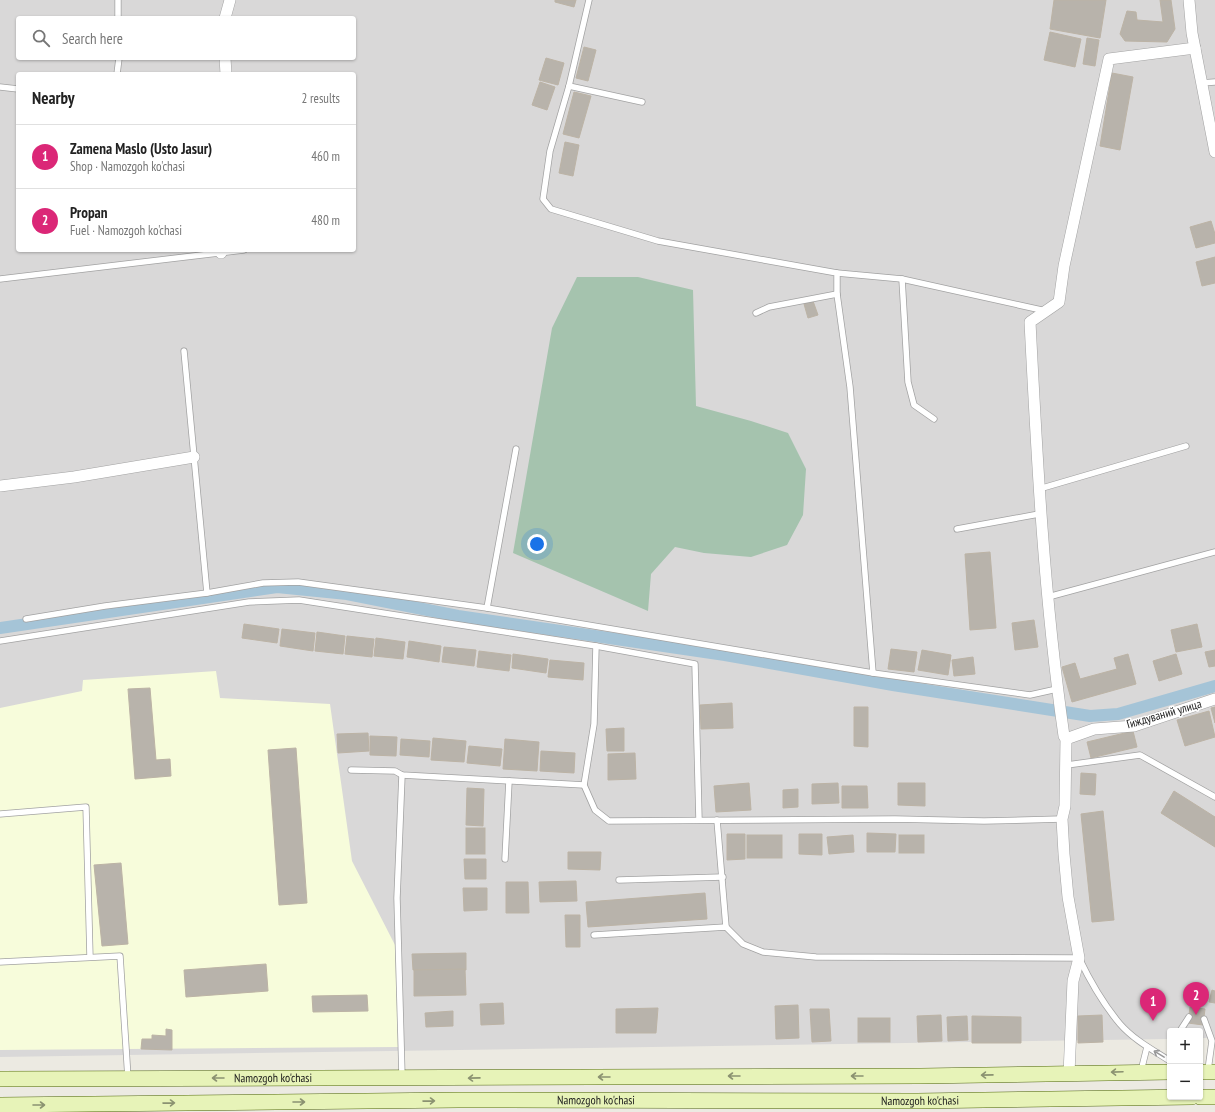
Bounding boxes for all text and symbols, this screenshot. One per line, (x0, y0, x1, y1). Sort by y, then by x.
search box (16, 16, 356, 60)
icon: search (30, 27, 52, 49)
text: Search here (62, 29, 123, 48)
text: Nearby (32, 87, 75, 109)
text: 2 results (301, 90, 340, 107)
text: Zamena Maslo (Usto Jasur) (70, 139, 212, 158)
text: 1 (42, 148, 48, 165)
text: 460 m (311, 148, 340, 165)
text: Shop · Namozgoh ko'chasi (70, 158, 185, 175)
text: Propan (70, 203, 108, 222)
text: 2 (42, 212, 48, 229)
text: 480 m (311, 212, 340, 229)
text: Fuel · Namozgoh ko'chasi (70, 222, 182, 239)
your location (527, 534, 547, 554)
street label: Гиждуваний улица (1125, 696, 1203, 731)
pin: 2 (1183, 982, 1209, 1015)
pin: 1 (1140, 988, 1166, 1021)
map controls (1167, 1028, 1203, 1100)
button: + (1167, 1028, 1203, 1064)
one-way arrow (1153, 1049, 1165, 1057)
button: − (1167, 1064, 1203, 1100)
one-way arrow (1111, 1068, 1124, 1076)
street label: Namozgoh ko'chasi (234, 1070, 312, 1085)
one-way arrow (981, 1071, 994, 1079)
one-way arrow (728, 1072, 741, 1080)
one-way arrow (851, 1072, 864, 1080)
one-way arrow (598, 1073, 611, 1081)
one-way arrow (212, 1074, 225, 1082)
one-way arrow (468, 1074, 481, 1082)
street label: Namozgoh ko'chasi (557, 1092, 635, 1107)
street label: Namozgoh ko'chasi (881, 1092, 959, 1108)
one-way arrow (422, 1097, 435, 1104)
one-way arrow (292, 1098, 305, 1106)
one-way arrow (162, 1100, 175, 1107)
one-way arrow (32, 1101, 45, 1109)

